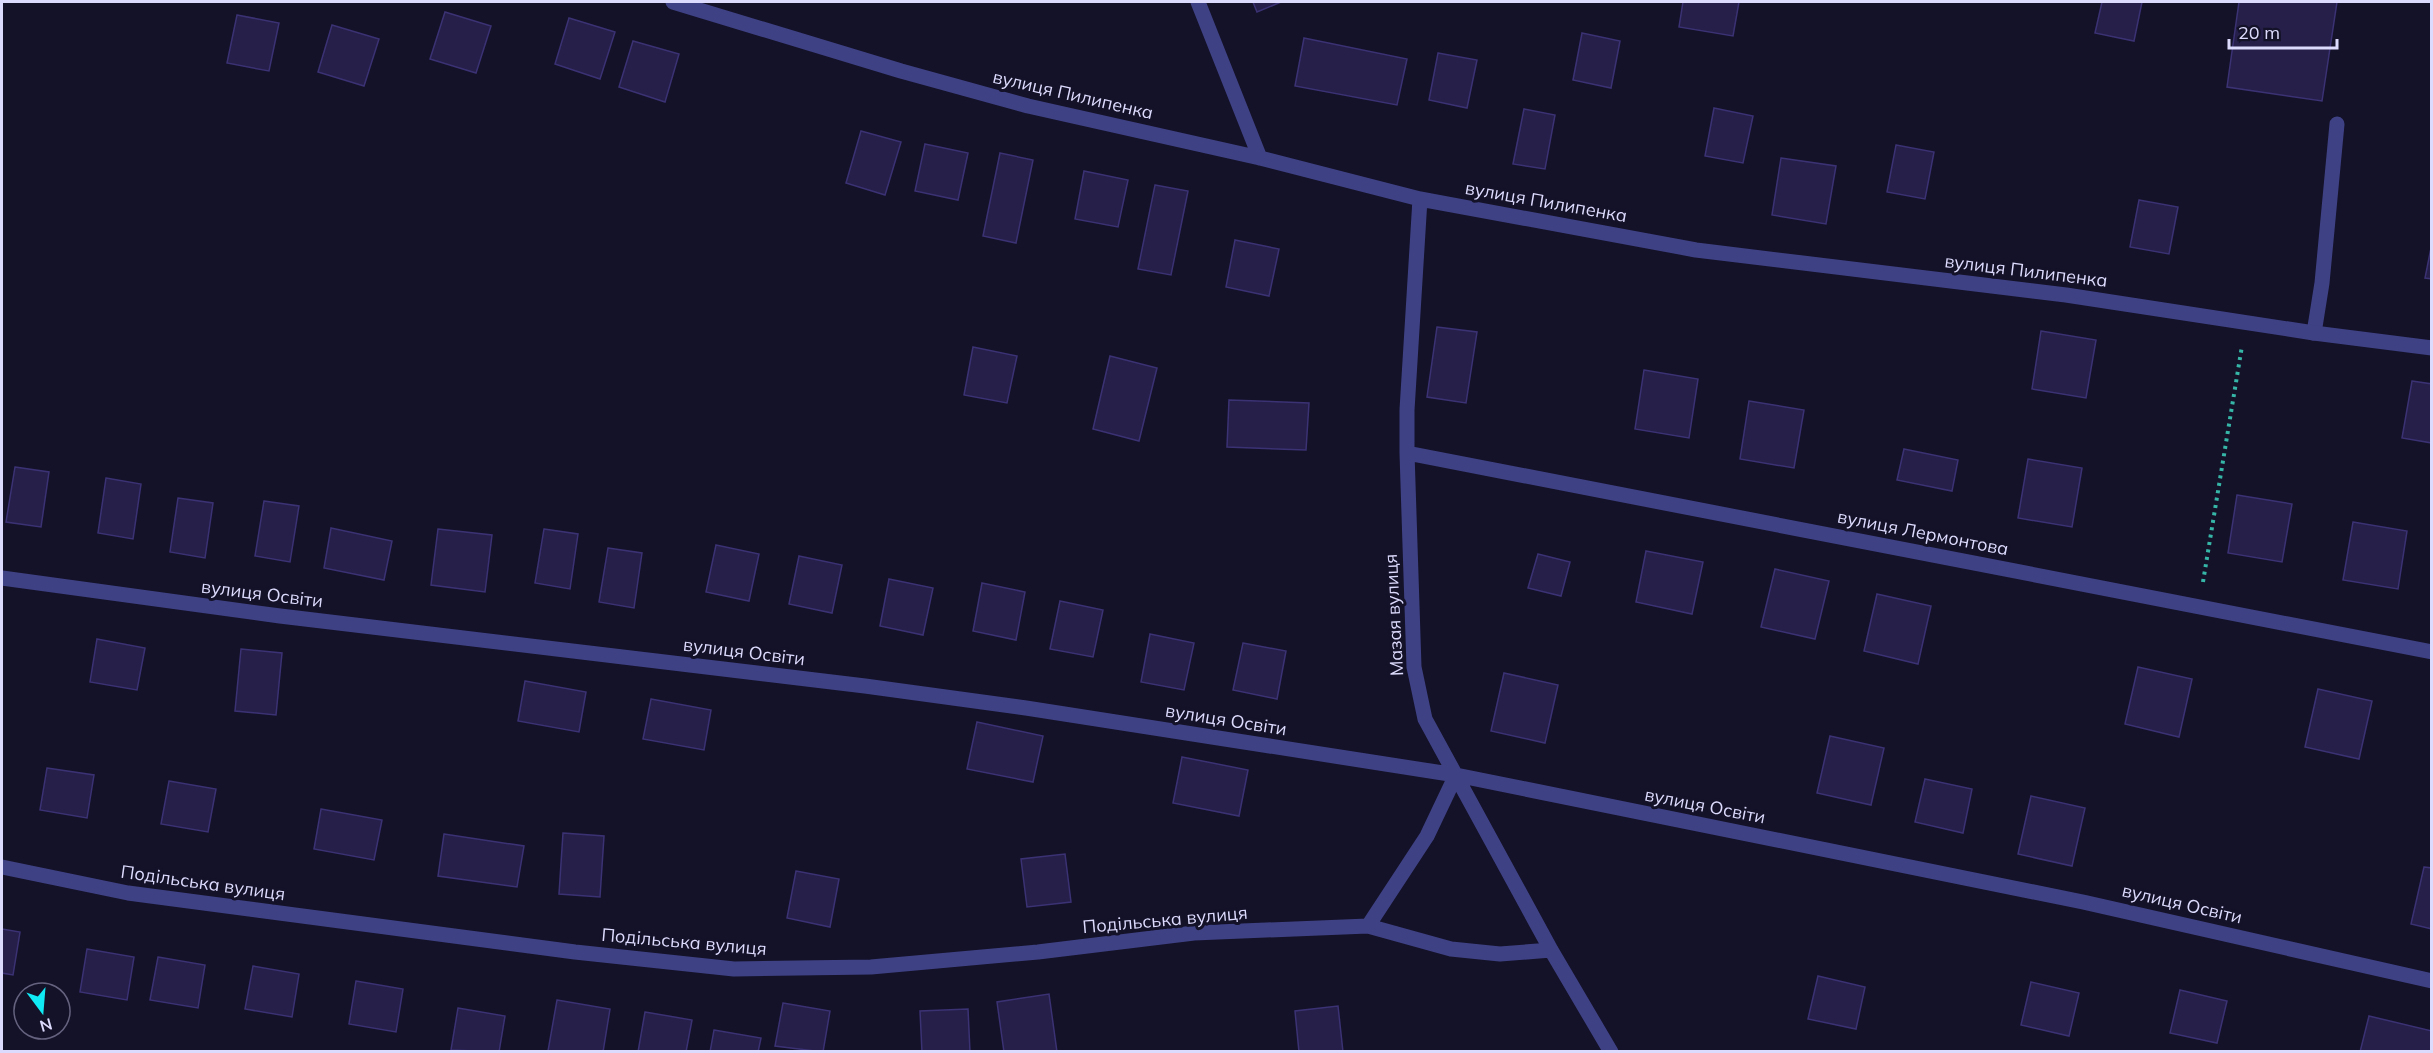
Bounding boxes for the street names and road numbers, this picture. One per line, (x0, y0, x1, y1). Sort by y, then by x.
street label: вулиця Пилипенка (991, 65, 1156, 124)
street label: вулиця Пилипенка (1463, 176, 1629, 227)
street label: вулиця Пилипенка (1943, 249, 2109, 292)
street label: вулиця Лермонтова (1836, 505, 2011, 560)
street label: Мазая вулиця (1379, 553, 1408, 677)
street label: вулиця Освіти (200, 575, 324, 612)
street label: вулиця Освіти (682, 633, 806, 670)
street label: вулиця Освіти (1164, 699, 1288, 740)
street label: вулиця Освіти (1643, 783, 1767, 828)
street label: Подільська вулиця (119, 860, 287, 905)
street label: вулиця Освіти (2120, 879, 2244, 928)
street label: Подільська вулиця (1081, 901, 1249, 938)
street label: Подільська вулиця (600, 923, 768, 960)

